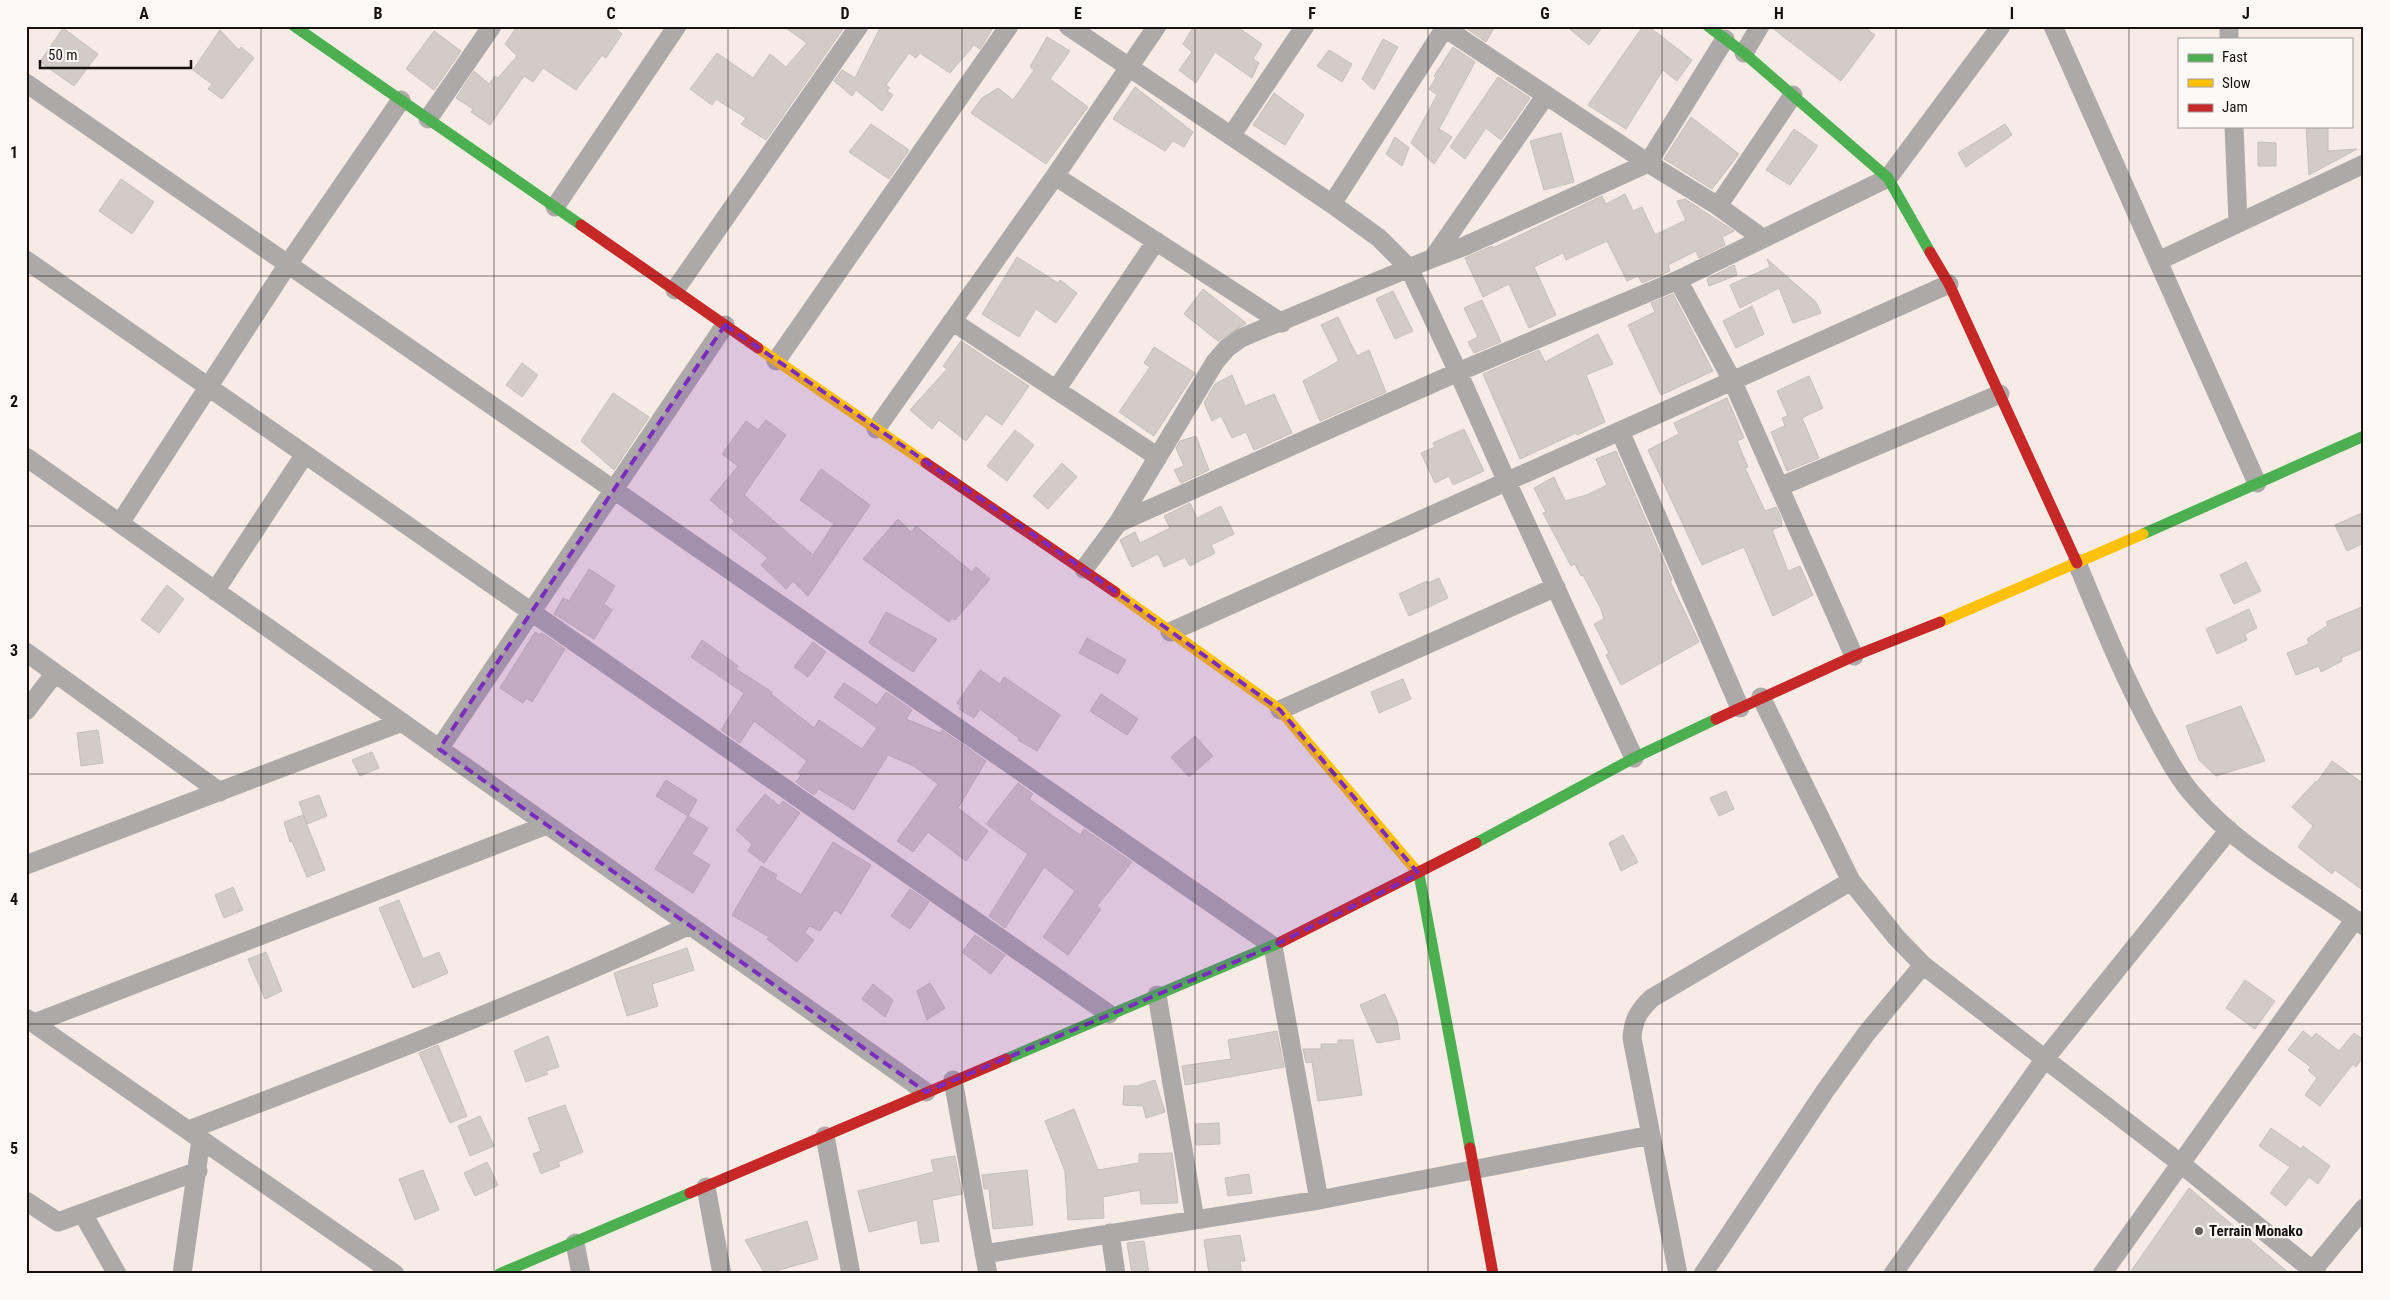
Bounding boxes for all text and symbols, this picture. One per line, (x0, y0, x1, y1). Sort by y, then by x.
text: A (139, 4, 149, 23)
text: B (374, 4, 383, 23)
text: C (606, 4, 616, 23)
text: D (840, 4, 850, 23)
text: E (1074, 4, 1082, 23)
text: F (1308, 4, 1316, 23)
text: G (1540, 4, 1550, 23)
text: H (1774, 4, 1784, 23)
text: I (2010, 4, 2014, 23)
text: J (2242, 4, 2250, 23)
scale bar (40, 38, 191, 70)
legend (2178, 38, 2352, 128)
text: 50 m (48, 46, 78, 64)
text: Fast (2222, 48, 2247, 66)
text: Slow (2222, 74, 2251, 92)
text: Jam (2222, 98, 2248, 116)
text: 1 (10, 143, 18, 162)
text: 2 (10, 392, 18, 411)
text: 3 (10, 641, 18, 660)
text: 4 (10, 890, 18, 909)
text: 5 (10, 1139, 18, 1158)
place label: Terrain Monako (2209, 1222, 2303, 1240)
marker: Terrain Monako (2193, 1225, 2205, 1237)

